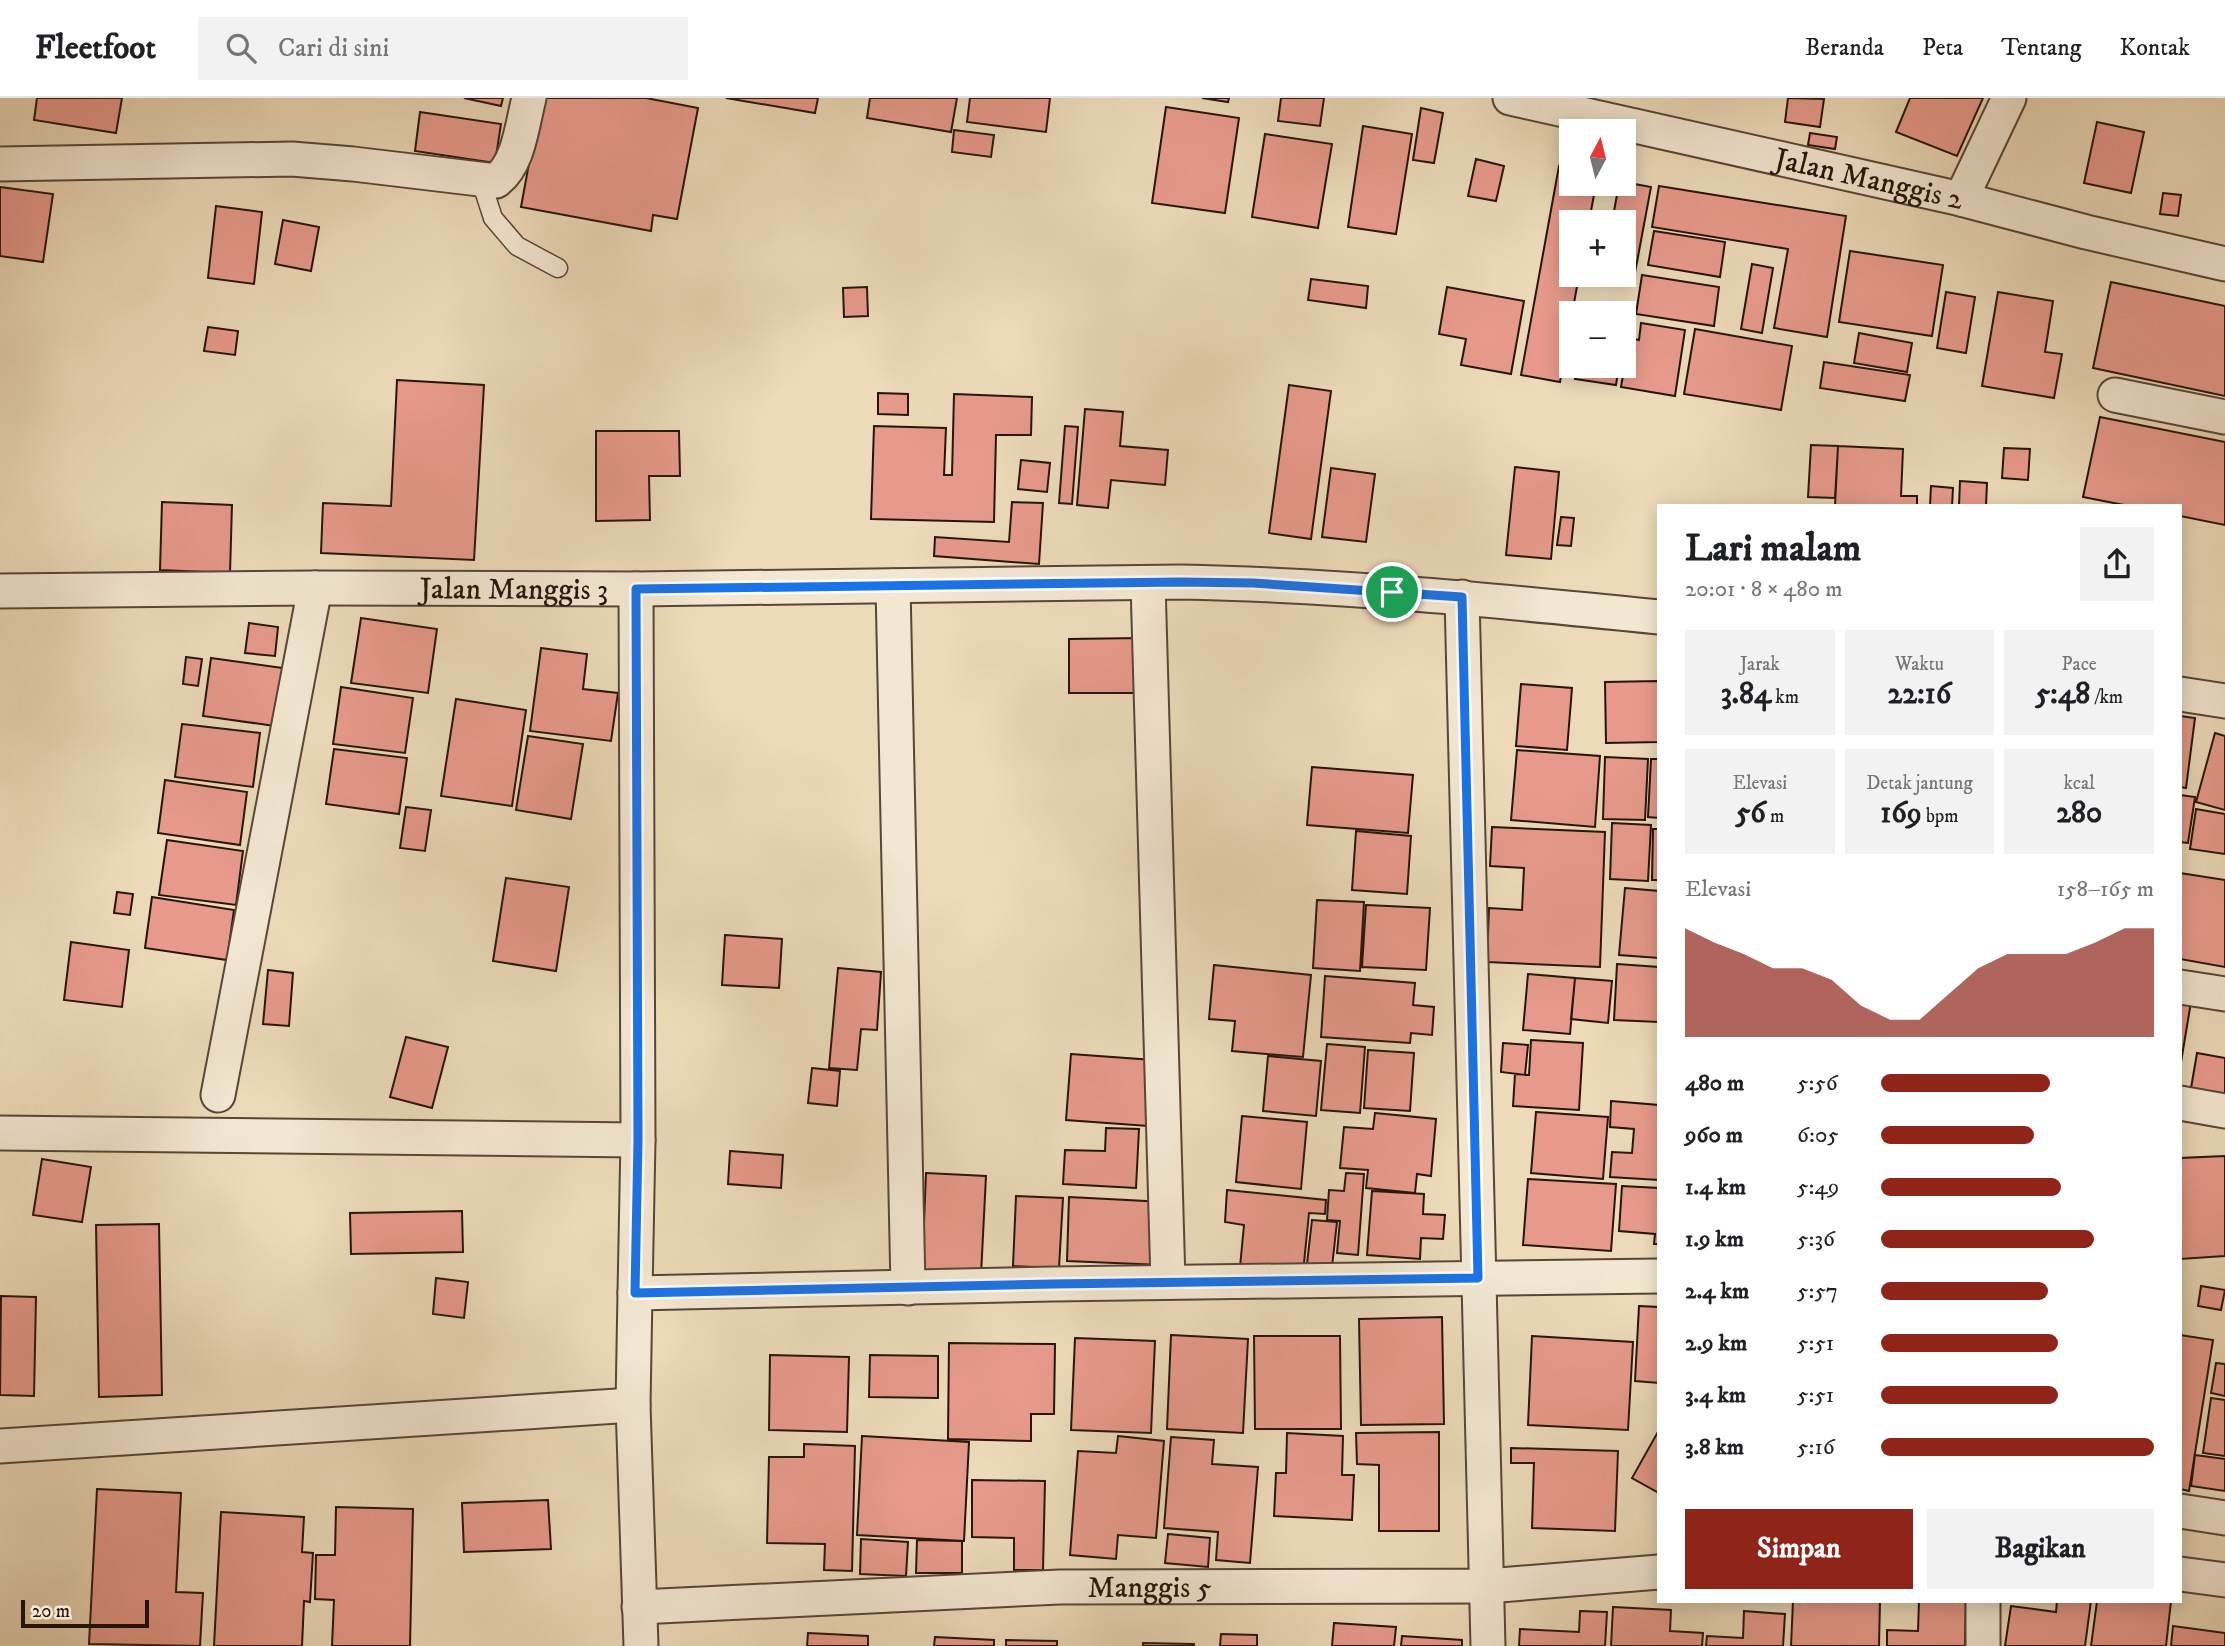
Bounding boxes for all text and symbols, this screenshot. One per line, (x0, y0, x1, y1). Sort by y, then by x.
search box (198, 17, 688, 80)
text: Fleetfoot (35, 28, 156, 69)
icon: search (222, 29, 260, 67)
text: Cari di sini (278, 32, 389, 65)
text: Beranda (1805, 33, 1884, 63)
text: Peta (1922, 33, 1963, 63)
text: Tentang (2001, 33, 2082, 63)
text: Kontak (2120, 33, 2190, 63)
north arrow (1559, 119, 1636, 196)
map controls (1559, 119, 1636, 378)
street label: Jalan Manggis 2 (1768, 140, 1967, 219)
button: + (1559, 210, 1636, 287)
button: − (1559, 301, 1636, 378)
text: Lari malam (1685, 525, 1861, 573)
button: share (2080, 527, 2154, 601)
pin (1362, 562, 1422, 622)
street label: Jalan Manggis 3 (417, 571, 608, 609)
icon: arrive (1373, 573, 1411, 611)
text: 20:01 · 8 × 480 m (1685, 575, 1842, 604)
text: Jarak (1740, 653, 1780, 676)
text: Waktu (1895, 653, 1944, 676)
text: Pace (2062, 653, 2097, 676)
text: 3.84 (1721, 676, 1771, 713)
text: 22:16 (1888, 676, 1951, 713)
text: 5:48 (2035, 676, 2090, 713)
text: km (1771, 686, 1799, 709)
text: /km (2090, 686, 2123, 709)
text: Elevasi (1733, 772, 1787, 795)
text: Detak jantung (1866, 772, 1973, 795)
text: kcal (2064, 772, 2095, 795)
text: 56 (1735, 795, 1766, 832)
text: 169 (1880, 795, 1922, 832)
text: 280 (2056, 795, 2102, 832)
text: m (1766, 805, 1784, 828)
text: bpm (1922, 805, 1959, 828)
text: Elevasi (1685, 875, 1751, 904)
text: 158–165 m (2057, 875, 2154, 904)
text: 480 m (1685, 1069, 1744, 1098)
text: 5:56 (1797, 1069, 1838, 1098)
text: 960 m (1685, 1121, 1743, 1150)
text: 6:05 (1797, 1121, 1839, 1150)
text: 1.4 km (1685, 1173, 1746, 1202)
text: 5:49 (1797, 1173, 1839, 1202)
text: 1.9 km (1685, 1225, 1744, 1254)
text: 5:36 (1797, 1225, 1835, 1254)
text: 2.4 km (1685, 1277, 1749, 1306)
text: 5:57 (1797, 1277, 1838, 1306)
text: 2.9 km (1685, 1329, 1747, 1358)
text: 5:51 (1797, 1329, 1834, 1358)
text: 3.4 km (1685, 1381, 1746, 1410)
text: 5:51 (1797, 1381, 1834, 1410)
text: 3.8 km (1685, 1433, 1744, 1462)
text: 5:16 (1797, 1433, 1835, 1462)
button: Simpan (1685, 1509, 1913, 1589)
button: Bagikan (1927, 1509, 2154, 1589)
street label: Manggis 5 (1087, 1570, 1212, 1607)
scale bar (21, 1597, 149, 1629)
text: 20 m (32, 1600, 70, 1623)

